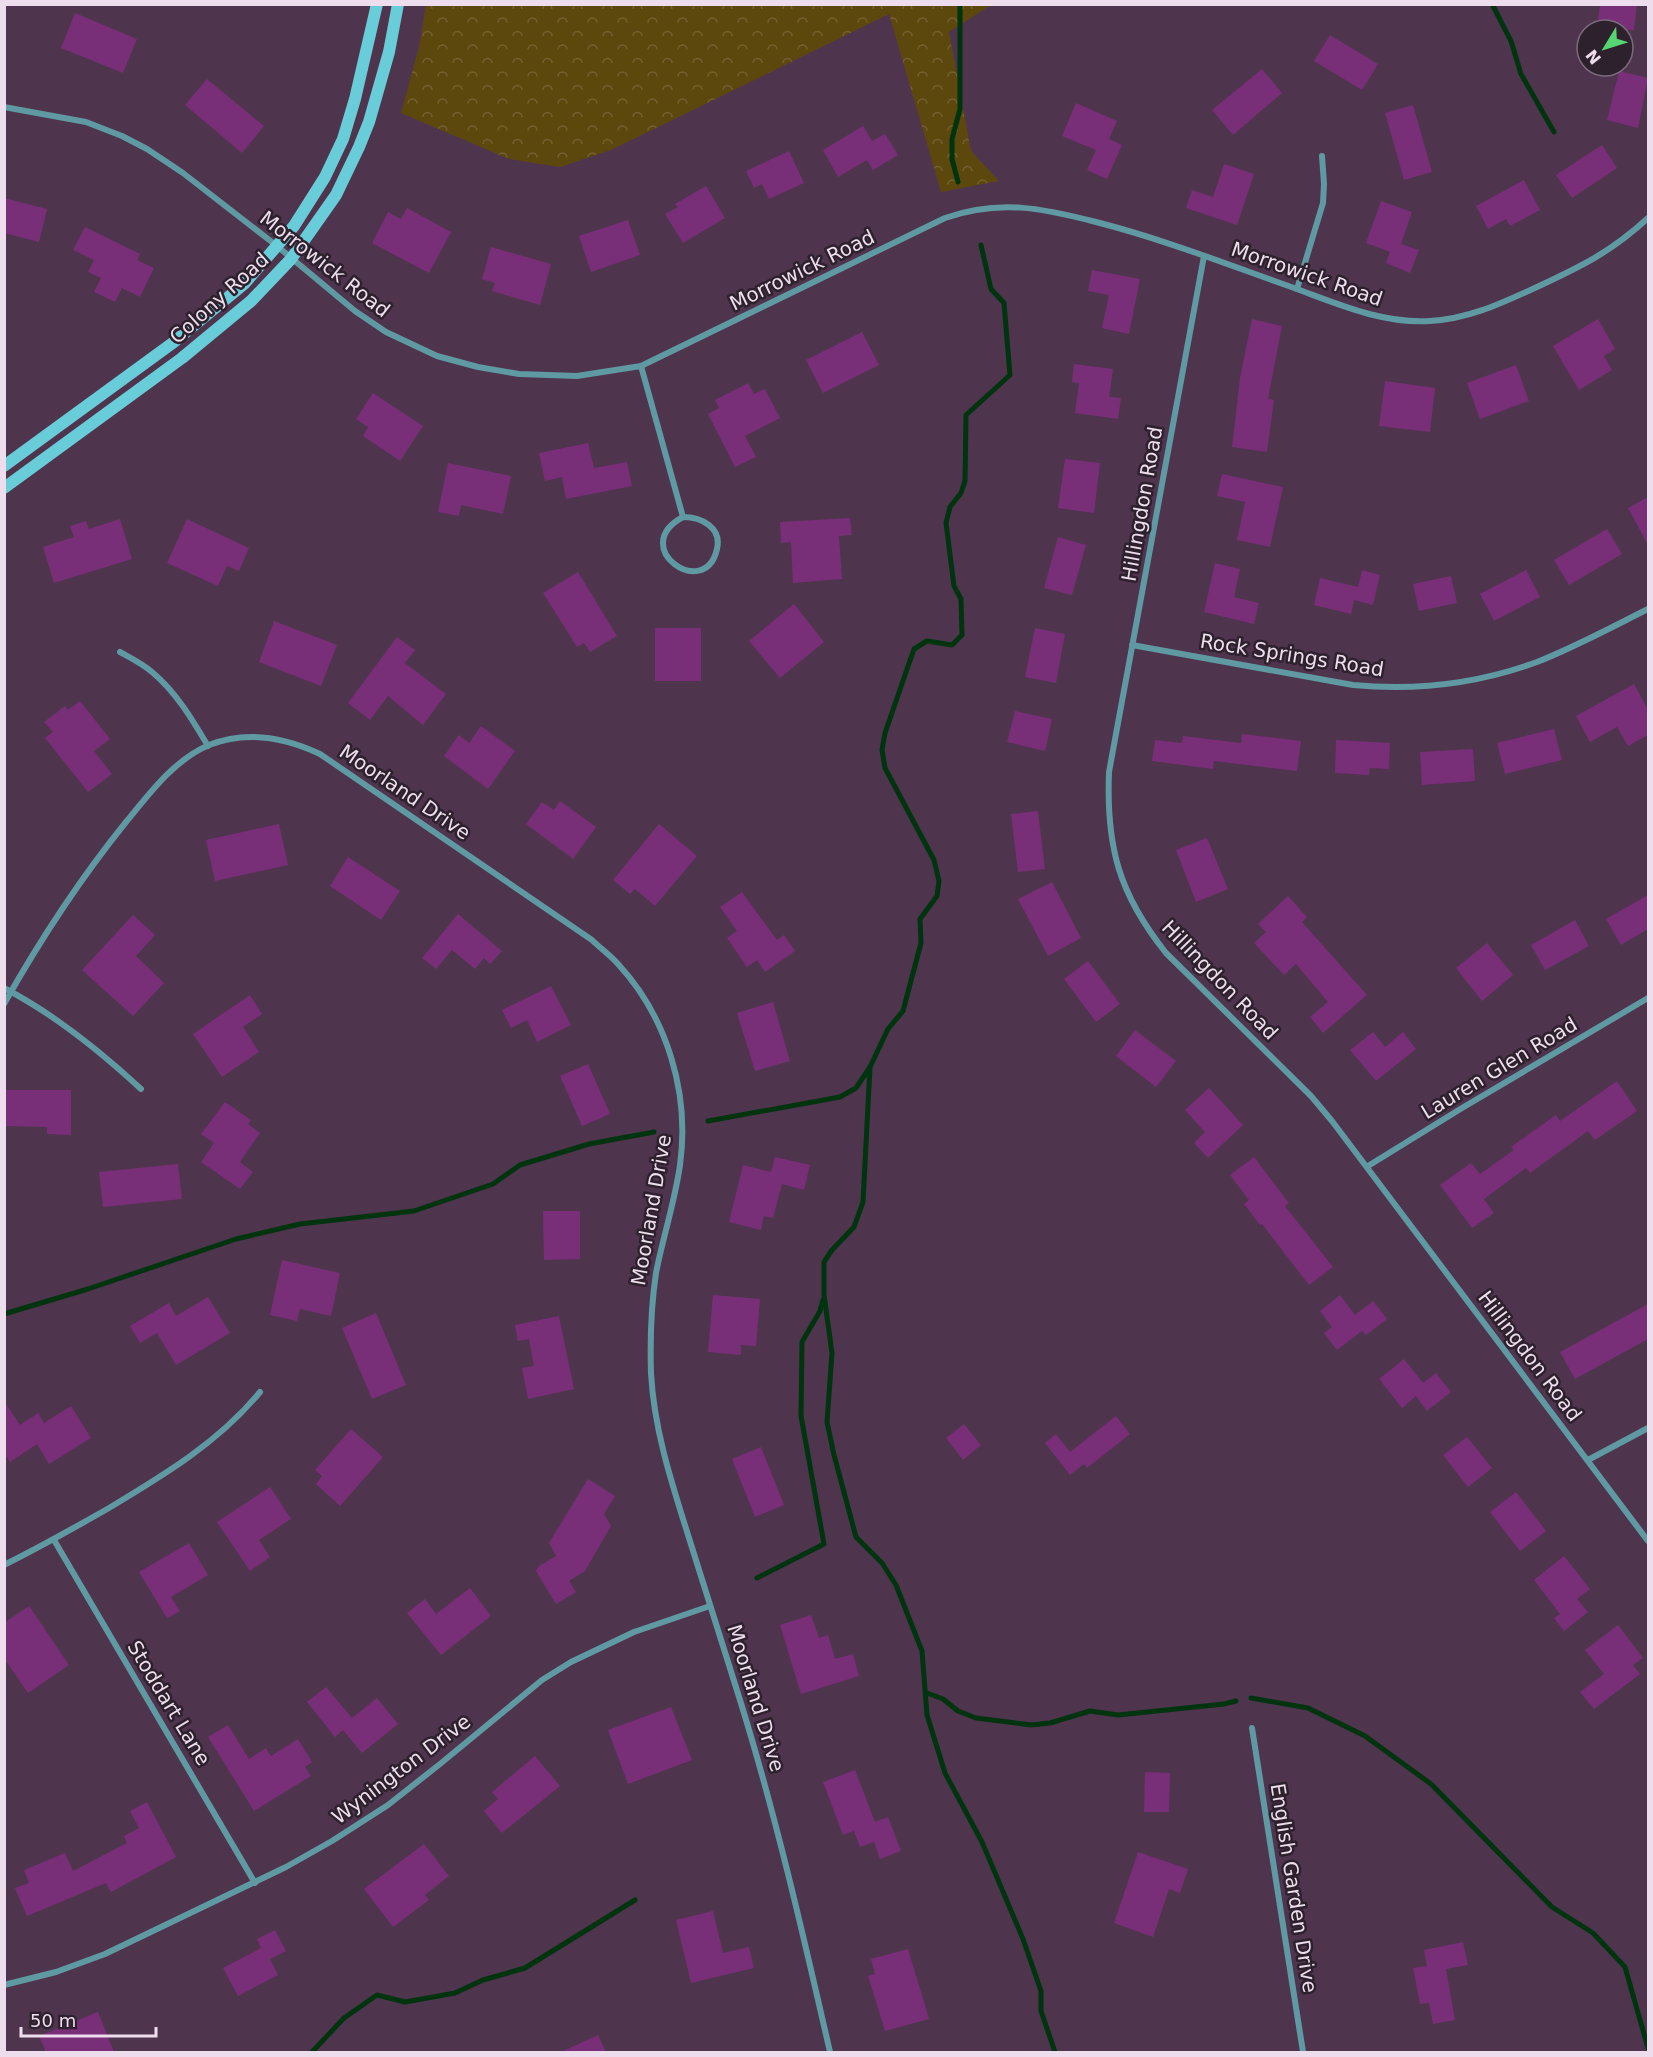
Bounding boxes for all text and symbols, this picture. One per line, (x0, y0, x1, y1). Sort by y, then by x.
north arrow (1575, 18, 1635, 78)
text: N (1582, 46, 1605, 68)
street label: Morrowick Road (255, 206, 395, 322)
street label: Morrowick Road (726, 224, 878, 316)
street label: Morrowick Road (1228, 237, 1386, 311)
street label: Colony Road (165, 247, 273, 349)
street label: Hillingdon Road (1117, 425, 1167, 583)
street label: Rock Springs Road (1198, 629, 1386, 681)
street label: Moorland Drive (335, 739, 475, 845)
street label: Hillingdon Road (1157, 915, 1283, 1045)
street label: Lauren Glen Road (1417, 1012, 1581, 1124)
street label: Moorland Drive (626, 1133, 676, 1287)
street label: Hillingdon Road (1473, 1286, 1587, 1426)
street label: Moorland Drive (722, 1621, 790, 1775)
street label: Stoddart Lane (122, 1636, 216, 1770)
street label: Wynington Drive (327, 1709, 475, 1829)
street label: English Garden Drive (1266, 1782, 1322, 1994)
scale bar (21, 2000, 156, 2038)
text: 50 m (30, 2010, 76, 2031)

